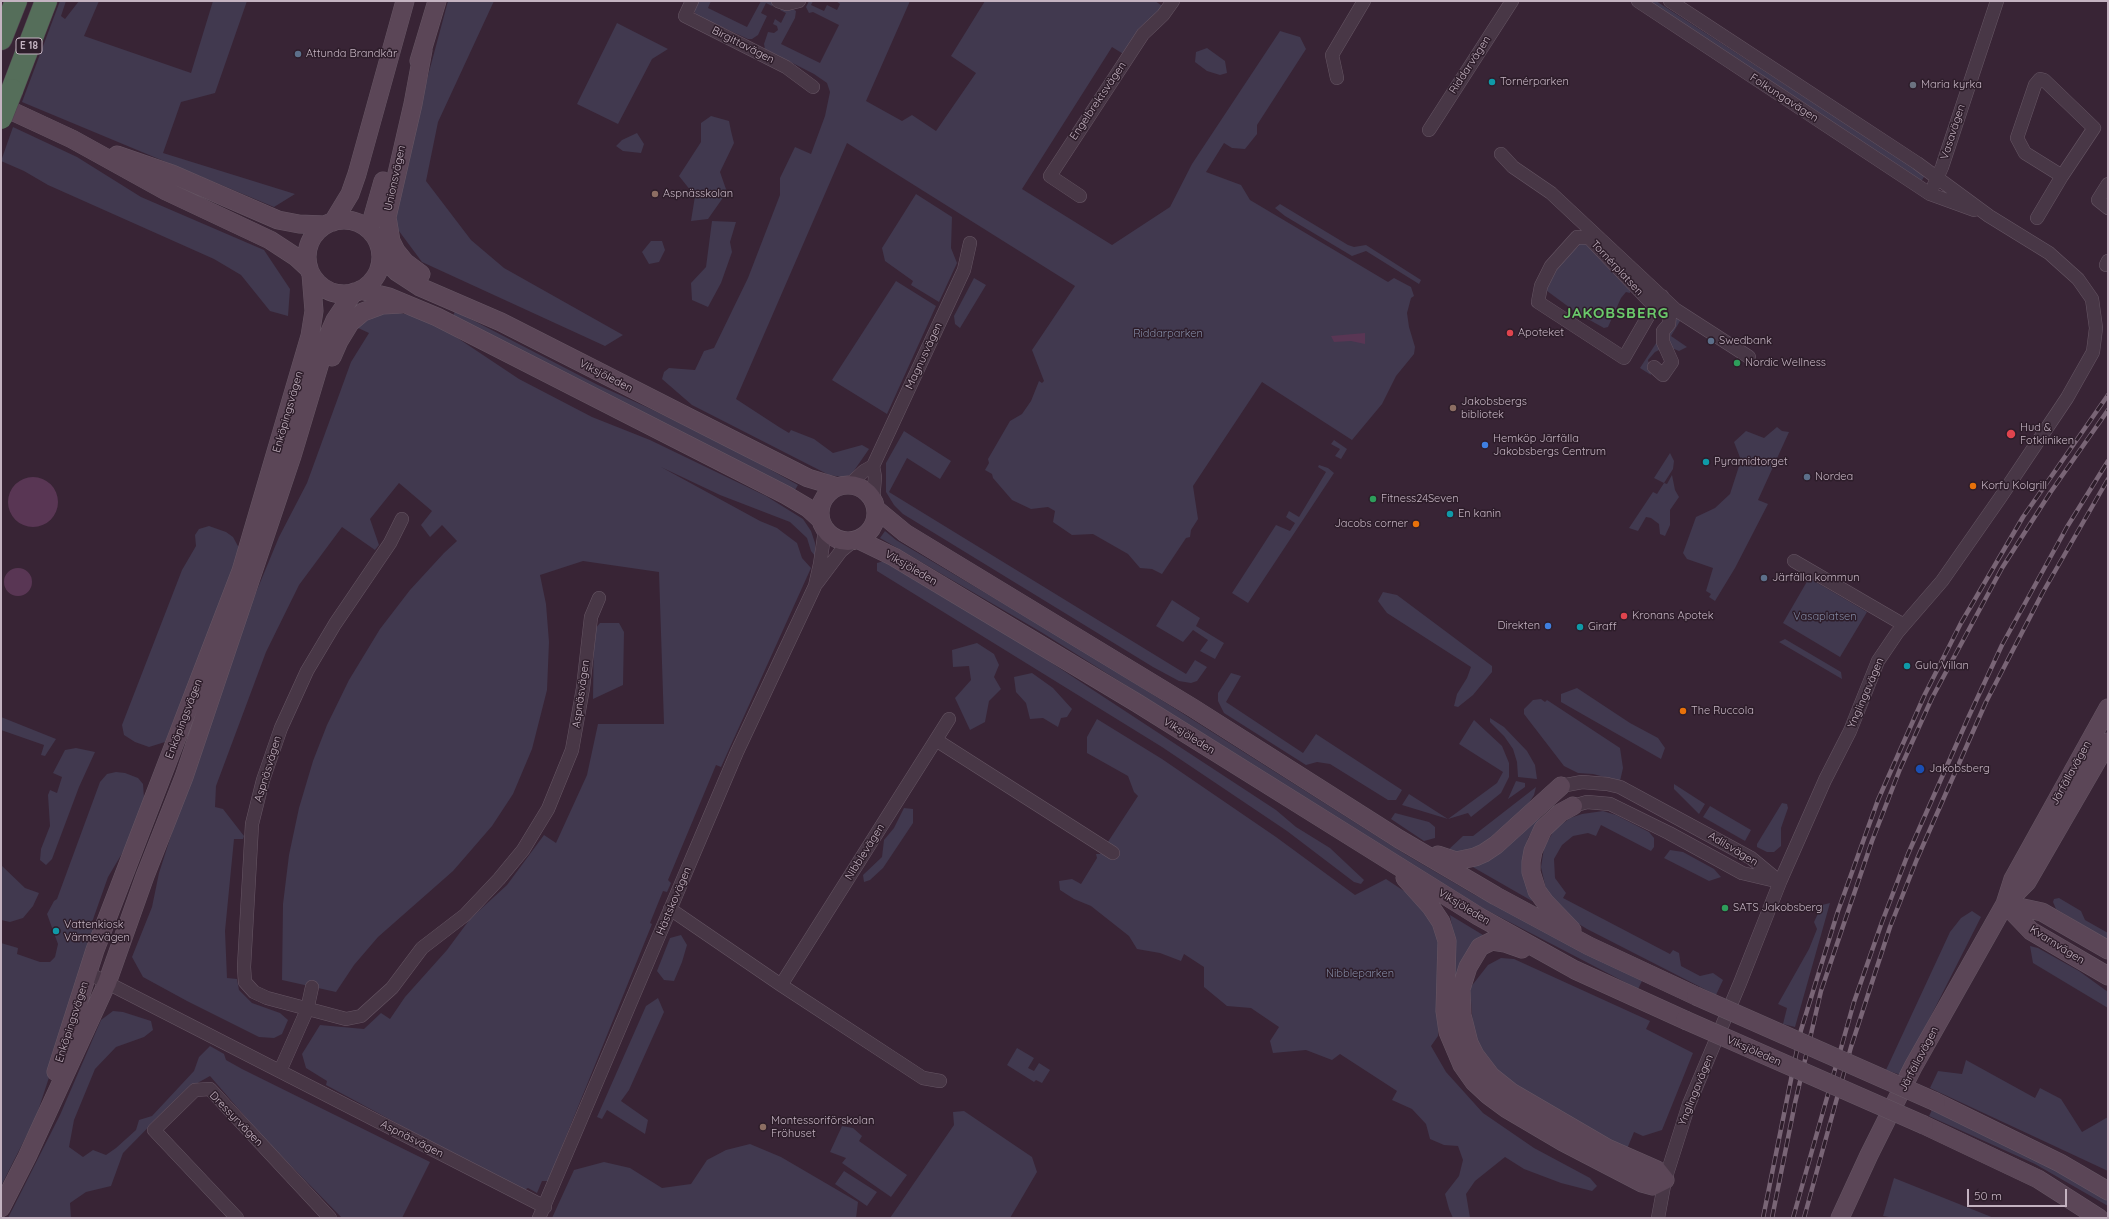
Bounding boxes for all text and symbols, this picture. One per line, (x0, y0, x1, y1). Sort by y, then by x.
street label: Birgittavägen (709, 24, 777, 66)
street label: Riddarvägen (1446, 34, 1494, 96)
road number: E 18 (16, 38, 42, 54)
place label: Attunda Brandkår (306, 47, 397, 61)
marker: Attunda Brandkår (293, 49, 303, 59)
street label: Engelbrektsvägen (1067, 59, 1129, 143)
street label: Folkungavägen (1747, 71, 1821, 125)
place label: Tornérparken (1500, 75, 1569, 89)
marker: Tornérparken (1487, 77, 1497, 87)
place label: Maria kyrka (1921, 78, 1982, 92)
marker: Maria kyrka (1908, 80, 1918, 90)
street label: Vasavägen (1938, 103, 1968, 161)
street label: Unionsvägen (382, 144, 408, 212)
place label: Aspnässkolan (663, 187, 733, 201)
marker: Aspnässkolan (650, 189, 660, 199)
street label: Tornérplatsen (1588, 238, 1646, 298)
district label: JAKOBSBERG (1563, 304, 1669, 322)
street label: Magnusvägen (903, 321, 945, 391)
place label: Apoteket (1518, 326, 1564, 340)
park label: Riddarparken (1133, 327, 1203, 341)
marker: Apoteket (1505, 328, 1515, 338)
place label: Swedbank (1719, 334, 1772, 348)
marker: Swedbank (1706, 336, 1716, 346)
place label: Nordic Wellness (1745, 356, 1826, 370)
street label: Viksjöleden (577, 357, 635, 395)
marker: Nordic Wellness (1732, 358, 1742, 368)
street label: Enköpingsvägen (270, 370, 306, 454)
place label: Jakobsbergs bibliotek (1461, 395, 1527, 421)
marker: Jakobsbergs bibliotek (1448, 403, 1458, 413)
place label: Hud & Fotkliniken (2020, 421, 2074, 447)
marker: Hud & Fotkliniken (2005, 428, 2017, 440)
place label: Hemköp Järfälla Jakobsbergs Centrum (1493, 432, 1606, 458)
marker: Hemköp Järfälla Jakobsbergs Centrum (1480, 440, 1490, 450)
place label: Pyramidtorget (1714, 455, 1788, 469)
marker: Pyramidtorget (1701, 457, 1711, 467)
place label: Nordea (1815, 470, 1853, 484)
marker: Nordea (1802, 472, 1812, 482)
place label: Korfu Kolgrill (1981, 479, 2047, 493)
marker: Korfu Kolgrill (1968, 481, 1978, 491)
place label: Fitness24Seven (1381, 492, 1459, 506)
marker: Fitness24Seven (1368, 494, 1378, 504)
place label: En kanin (1458, 507, 1501, 521)
marker: En kanin (1445, 509, 1455, 519)
place label: Jacobs corner (1334, 517, 1408, 531)
marker: Jacobs corner (1411, 519, 1421, 529)
street label: Viksjöleden (883, 548, 939, 588)
place label: Järfälla kommun (1772, 571, 1860, 585)
marker: Järfälla kommun (1759, 573, 1769, 583)
place label: Kronans Apotek (1632, 609, 1714, 623)
park label: Vasaplatsen (1793, 610, 1857, 624)
marker: Kronans Apotek (1619, 611, 1629, 621)
place label: Direkten (1497, 619, 1540, 633)
place label: Giraff (1588, 620, 1617, 634)
marker: Direkten (1543, 621, 1553, 631)
marker: Giraff (1575, 622, 1585, 632)
street label: Ynglingavägen (1845, 656, 1887, 730)
street label: Aspnäsvägen (570, 659, 592, 729)
place label: Gula Villan (1915, 659, 1969, 673)
marker: Gula Villan (1902, 661, 1912, 671)
street label: Enköpingsvägen (163, 677, 205, 761)
place label: The Ruccola (1691, 704, 1754, 718)
marker: The Ruccola (1678, 706, 1688, 716)
street label: Viksjöleden (1161, 715, 1217, 757)
street label: Aspnäsvägen (252, 734, 284, 804)
street label: Järfällavägen (2048, 739, 2094, 807)
place label: Jakobsberg (1929, 762, 1990, 776)
marker: Jakobsberg (1914, 763, 1926, 775)
street label: Nibblevägen (842, 821, 888, 883)
street label: Adilsvägen (1706, 829, 1760, 869)
street label: Hästskovägen (654, 865, 694, 937)
street label: Viksjöleden (1436, 886, 1492, 928)
place label: SATS Jakobsberg (1733, 901, 1822, 915)
marker: SATS Jakobsberg (1720, 903, 1730, 913)
place label: Vattenkiosk Värmevägen (64, 918, 130, 944)
street label: Kvarnvägen (2027, 923, 2087, 967)
marker: Vattenkiosk Värmevägen (51, 926, 61, 936)
park label: Nibbleparken (1326, 967, 1394, 981)
street label: Enköpingsvägen (53, 980, 91, 1064)
street label: Järfällavägen (1896, 1025, 1942, 1093)
street label: Viksjöleden (1725, 1033, 1783, 1069)
street label: Ynglingavägen (1676, 1053, 1716, 1127)
street label: Dressyrvägen (207, 1089, 265, 1149)
place label: Montessoriförskolan Fröhuset (771, 1114, 874, 1140)
street label: Aspnäsvägen (378, 1118, 446, 1160)
marker: Montessoriförskolan Fröhuset (758, 1122, 768, 1132)
scale bar (1969, 1181, 2069, 1207)
text: 50 m (1974, 1188, 2002, 1203)

